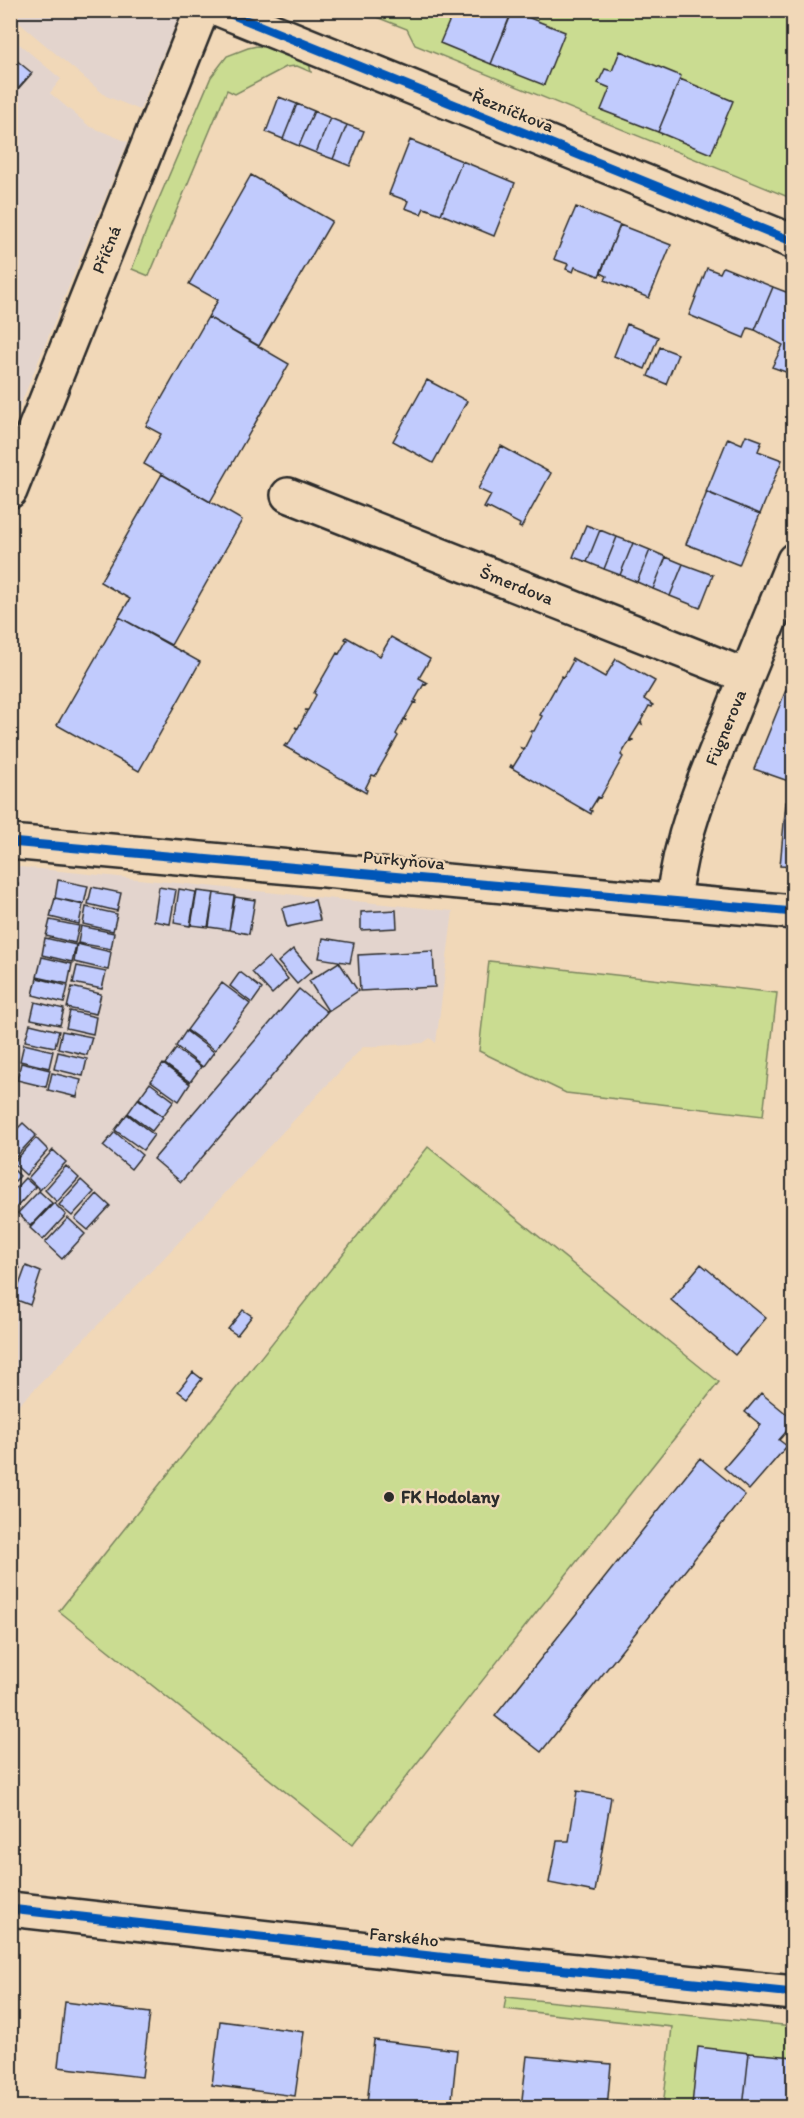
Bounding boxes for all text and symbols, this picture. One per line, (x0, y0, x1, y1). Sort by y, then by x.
street label: Řezníčkova (469, 85, 558, 138)
street label: Příčná (87, 222, 126, 277)
street label: Šmerdova (477, 561, 557, 610)
street label: Fügnerova (700, 685, 751, 769)
street label: Purkyňova (362, 845, 446, 875)
place label: FK Hodolany (401, 1486, 500, 1508)
marker: FK Hodolany (382, 1490, 396, 1504)
street label: Farského (368, 1922, 440, 1952)

